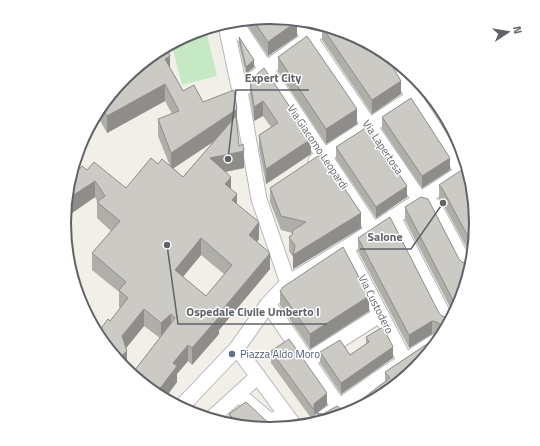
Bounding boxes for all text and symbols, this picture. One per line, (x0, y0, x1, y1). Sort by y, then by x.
north arrow (488, 12, 528, 52)
text: N (509, 25, 526, 35)
callout: Expert City (236, 66, 309, 90)
text: Expert City (245, 68, 301, 87)
street label: Via Giacomo Leopardi (284, 101, 352, 193)
street label: Via Lapertosa (359, 116, 408, 178)
callout: Salone (360, 225, 411, 249)
text: Salone (367, 227, 403, 246)
street label: Via Custodero (354, 272, 398, 336)
callout: Ospedale Civile Umberto I (178, 300, 327, 324)
text: Ospedale Civile Umberto I (186, 302, 320, 321)
place label: Piazza Aldo Moro (240, 346, 320, 362)
marker: Piazza Aldo Moro (227, 349, 237, 359)

